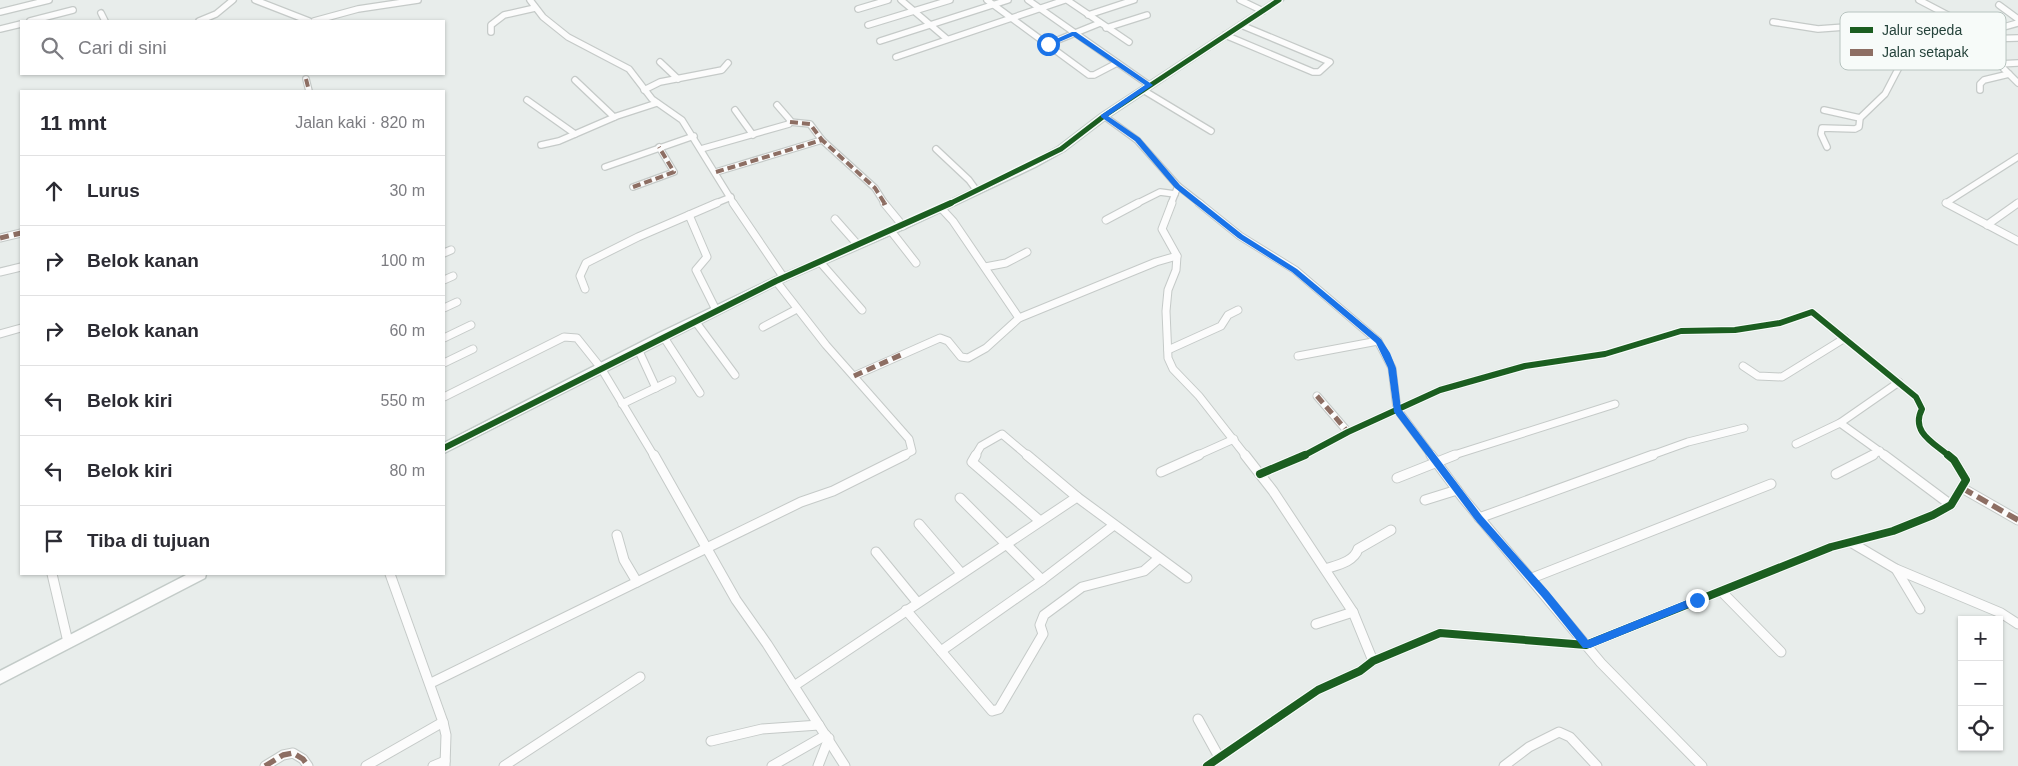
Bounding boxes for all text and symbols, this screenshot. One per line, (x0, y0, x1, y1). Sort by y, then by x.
legend (1840, 12, 2006, 70)
search box (20, 20, 445, 75)
text: Jalur sepeda (1882, 22, 1962, 38)
route start (1037, 33, 1060, 56)
icon: search (38, 34, 66, 62)
text: Cari di sini (78, 37, 167, 58)
text: Jalan setapak (1882, 44, 1969, 60)
text: 11 mnt (40, 111, 107, 134)
text: Jalan kaki · 820 m (295, 114, 425, 131)
icon: ahead (40, 177, 68, 205)
text: Lurus (87, 180, 140, 201)
text: 30 m (389, 182, 425, 199)
icon: right (40, 247, 68, 275)
text: Belok kanan (87, 250, 199, 271)
text: 100 m (381, 252, 425, 269)
icon: right (40, 317, 68, 345)
text: Belok kanan (87, 320, 199, 341)
text: 60 m (389, 322, 425, 339)
icon: left (40, 387, 68, 415)
text: Belok kiri (87, 390, 173, 411)
text: 550 m (381, 392, 425, 409)
icon: left (40, 457, 68, 485)
text: Belok kiri (87, 460, 173, 481)
text: 80 m (389, 462, 425, 479)
icon: arrive (40, 527, 68, 555)
text: Tiba di tujuan (87, 530, 210, 551)
route end (1686, 589, 1709, 612)
map controls (1958, 616, 2003, 751)
button: + (1958, 616, 2003, 661)
button: − (1958, 661, 2003, 706)
button: locate (1958, 706, 2003, 751)

